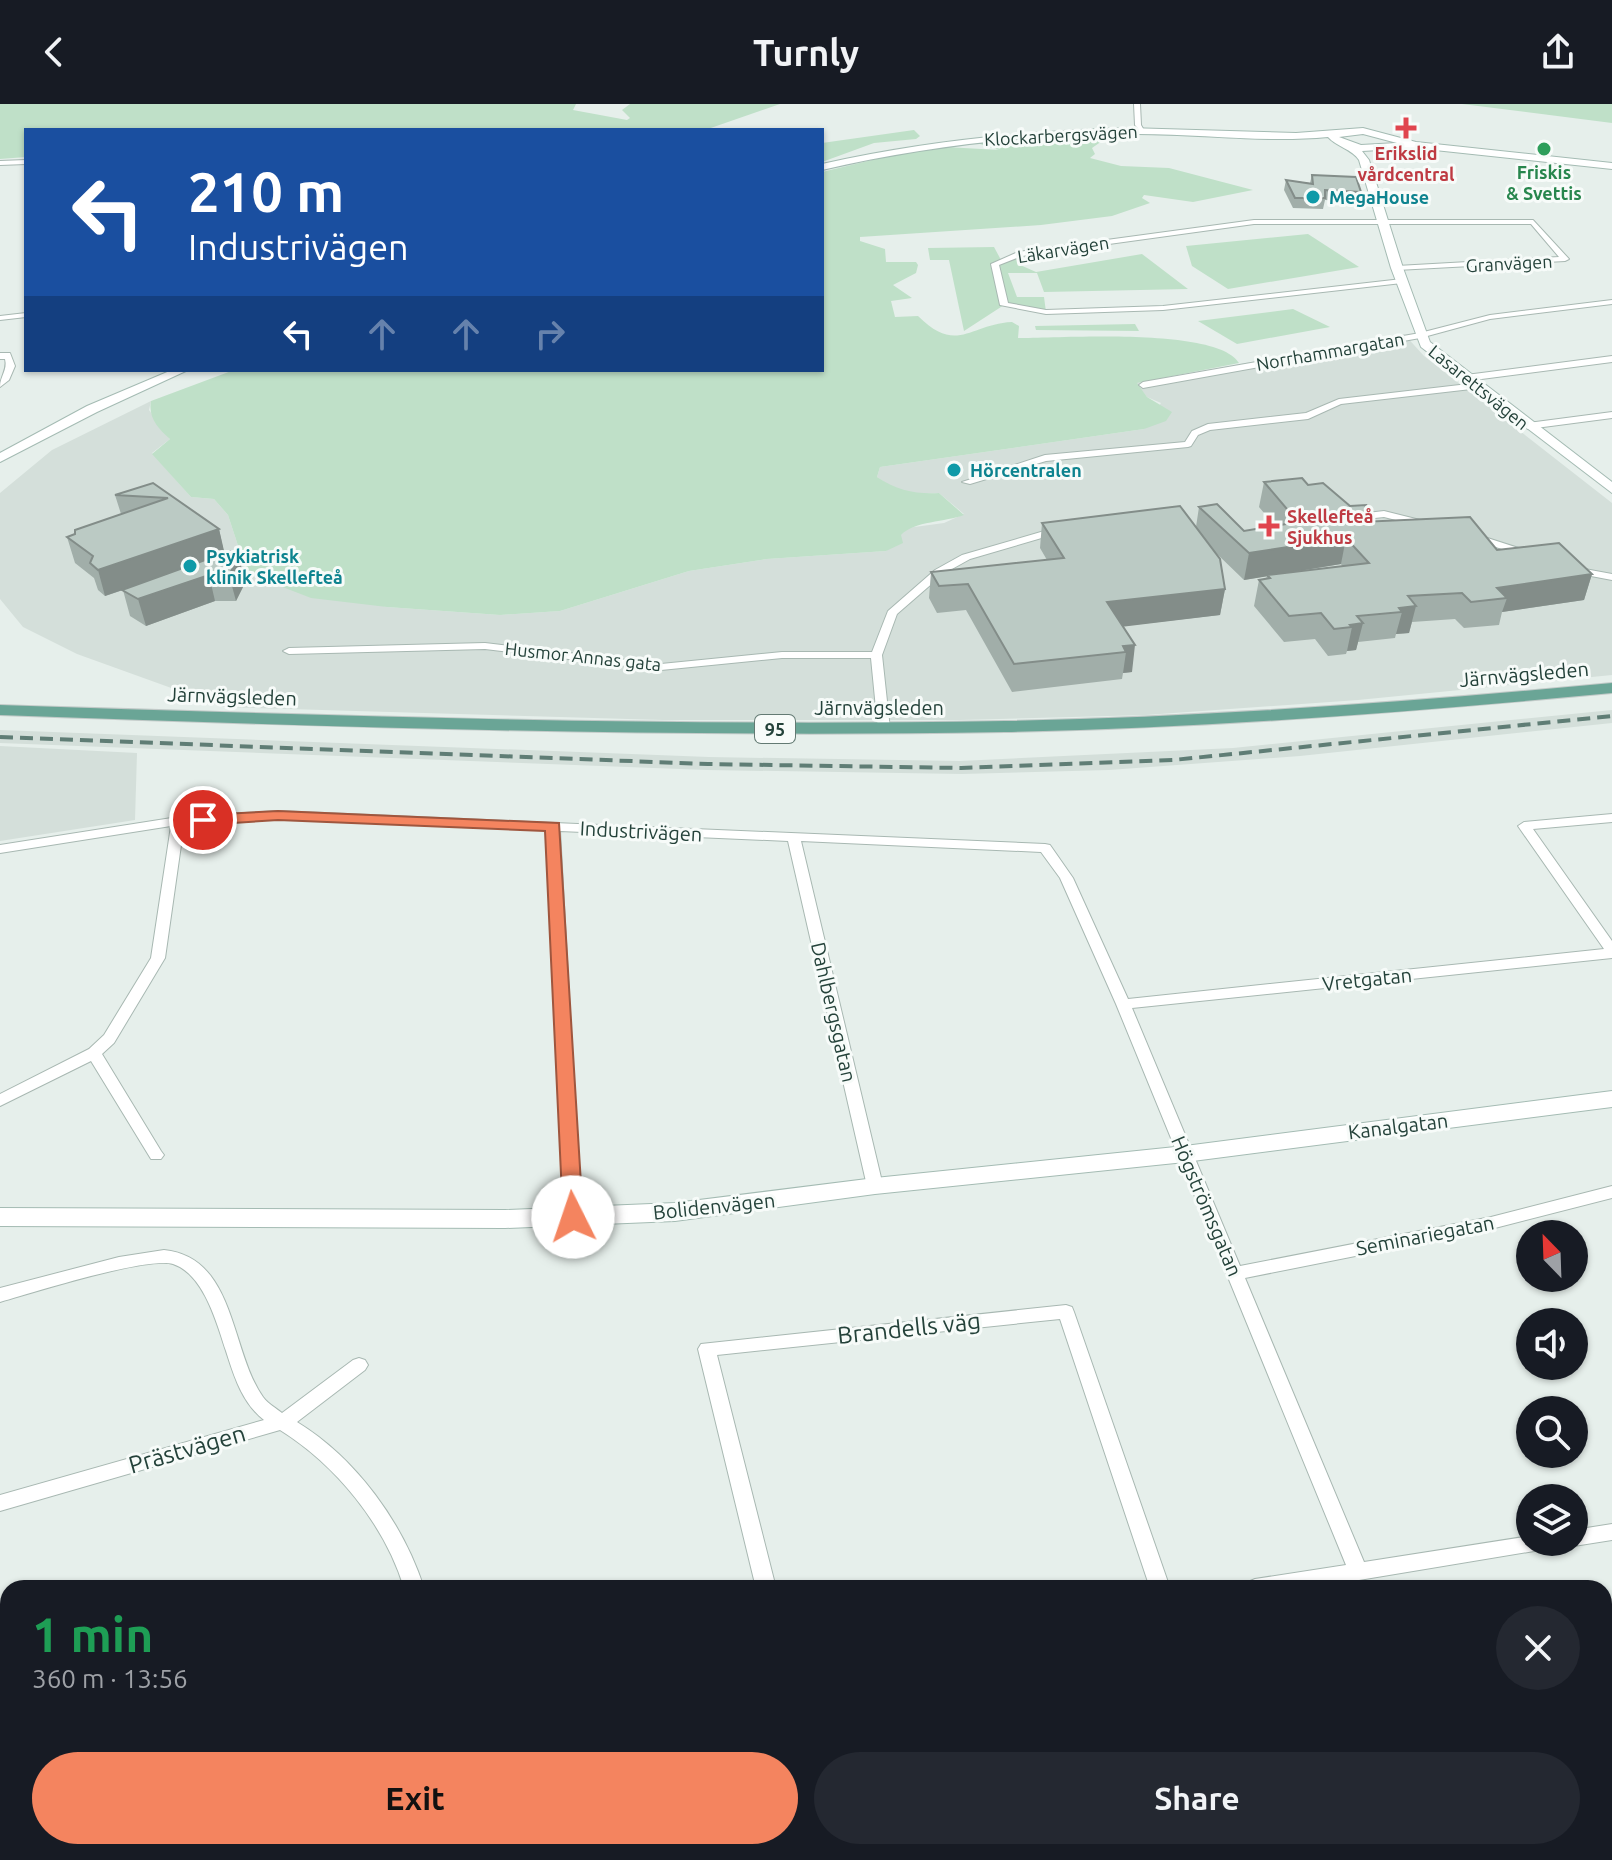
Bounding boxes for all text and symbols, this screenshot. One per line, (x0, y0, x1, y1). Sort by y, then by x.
icon: back (32, 30, 76, 74)
icon: share (1536, 30, 1580, 74)
text: Turnly (753, 32, 859, 73)
marker: Erikslid vårdcentral (1395, 117, 1417, 139)
street label: Klockarbergsvägen (984, 121, 1138, 149)
marker: Friskis & Svettis (1535, 140, 1553, 158)
place label: Erikslid vårdcentral (1358, 143, 1455, 184)
icon: left (56, 160, 160, 264)
text: 210 m (188, 160, 344, 223)
place label: Friskis & Svettis (1506, 162, 1582, 203)
place label: MegaHouse (1329, 187, 1429, 207)
marker: MegaHouse (1304, 188, 1322, 206)
text: Industrivägen (188, 226, 409, 267)
street label: Läkarvägen (1016, 232, 1110, 266)
street label: Granvägen (1465, 251, 1553, 275)
icon: left (276, 312, 320, 356)
icon: ahead (360, 312, 404, 356)
icon: ahead (444, 312, 488, 356)
icon: right (528, 312, 572, 356)
street label: Norrhammargatan (1254, 328, 1406, 374)
street label: Lasarettsvägen (1425, 341, 1533, 433)
place label: Hörcentralen (970, 460, 1082, 480)
marker: Hörcentralen (945, 461, 963, 479)
place label: Skellefteå Sjukhus (1287, 506, 1373, 547)
marker: Skellefteå Sjukhus (1258, 515, 1280, 537)
place label: Psykiatrisk klinik Skellefteå (206, 546, 343, 587)
marker: Psykiatrisk klinik Skellefteå (181, 557, 199, 575)
street label: Husmor Annas gata (504, 638, 662, 674)
street label: Järnvägsleden (1458, 657, 1590, 691)
street label: Järnvägsleden (167, 682, 297, 710)
street label: Järnvägsleden (814, 696, 944, 719)
road number: 95 (755, 715, 795, 743)
pin (169, 786, 237, 854)
icon: arrive (181, 798, 225, 842)
street label: Industrivägen (579, 816, 703, 846)
street label: Dahlbergsgatan (807, 940, 861, 1084)
street label: Vretgatan (1321, 963, 1413, 995)
street label: Kanalgatan (1347, 1108, 1449, 1144)
street label: Högströmsgatan (1167, 1132, 1247, 1280)
position arrow (531, 1175, 615, 1259)
street label: Bolidenvägen (652, 1188, 776, 1224)
street label: Seminariegatan (1354, 1210, 1496, 1260)
north arrow (1516, 1220, 1588, 1292)
map controls (1516, 1220, 1588, 1556)
street label: Brandells väg (836, 1307, 982, 1349)
button: sound (1516, 1308, 1588, 1380)
button: search (1516, 1396, 1588, 1468)
street label: Prästvägen (125, 1419, 249, 1479)
button: layers (1516, 1484, 1588, 1556)
button: close (1496, 1606, 1580, 1690)
text: 1 min (32, 1607, 153, 1661)
text: 360 m · 13:56 (32, 1664, 188, 1693)
button: Exit (32, 1752, 798, 1844)
button: Share (814, 1752, 1580, 1844)

